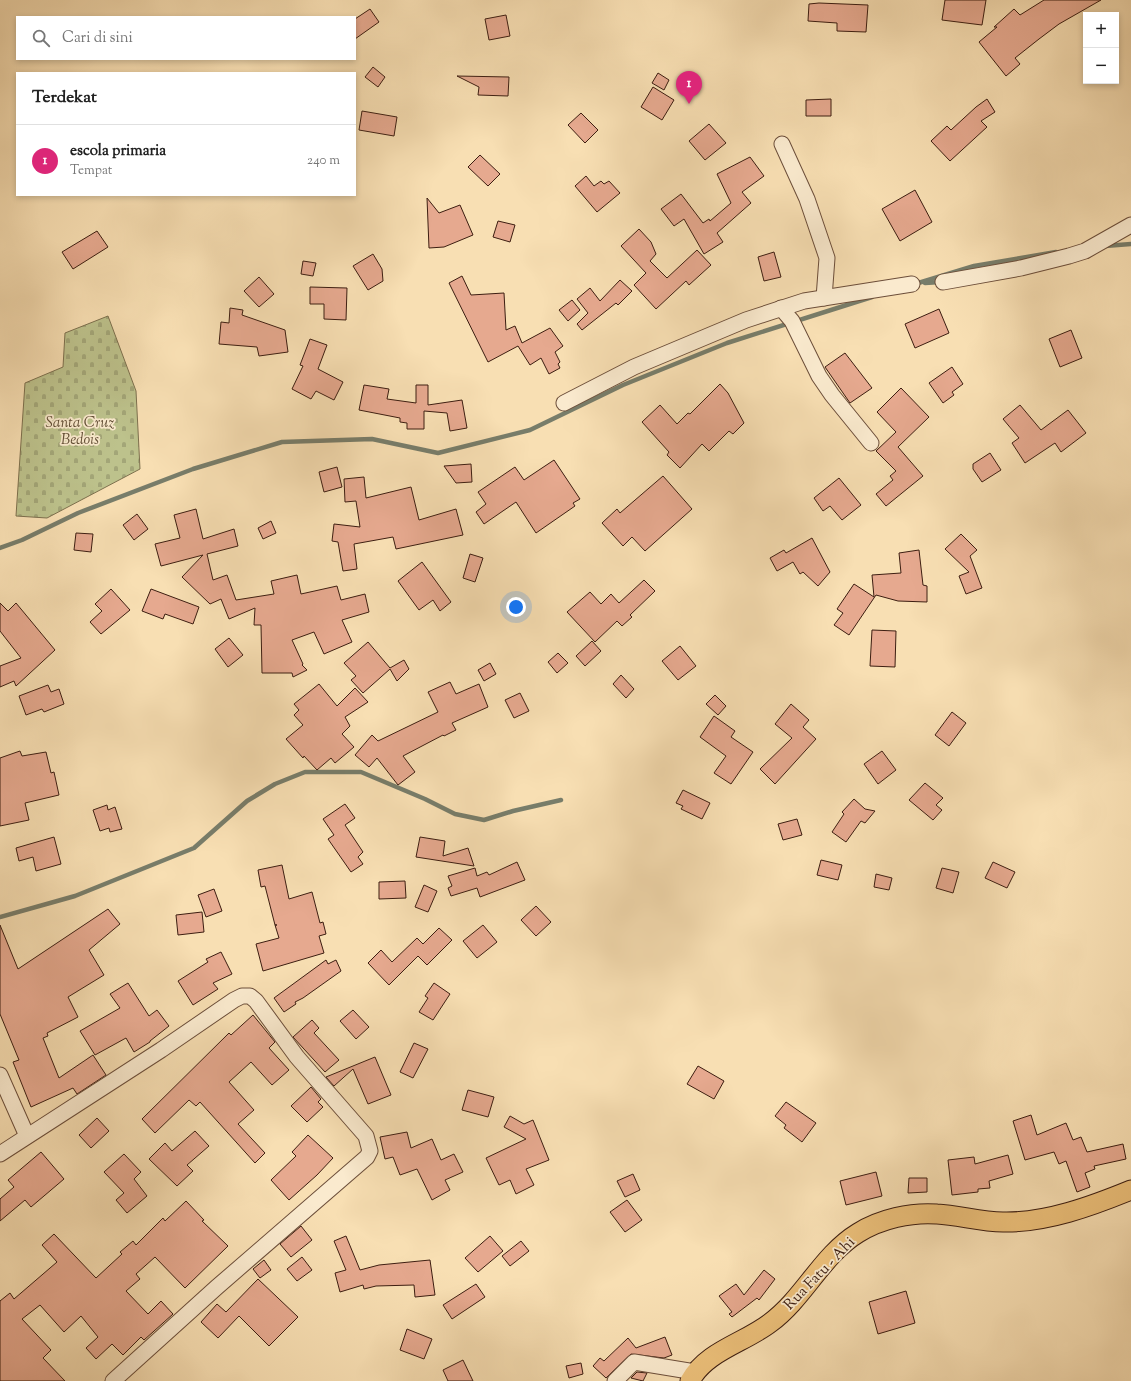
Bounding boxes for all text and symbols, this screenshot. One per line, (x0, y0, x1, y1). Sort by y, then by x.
map controls (1083, 12, 1119, 84)
button: + (1083, 12, 1119, 48)
search box (16, 16, 356, 60)
icon: search (30, 27, 52, 49)
text: Cari di sini (62, 28, 133, 49)
button: − (1083, 48, 1119, 84)
pin: 1 (676, 71, 702, 104)
text: Terdekat (32, 86, 97, 110)
text: escola primaria (70, 141, 166, 162)
text: 1 (43, 152, 47, 170)
text: 240 m (307, 152, 340, 170)
text: Tempat (70, 162, 112, 180)
park label: Santa Cruz Bedois (46, 413, 114, 451)
your location (506, 597, 526, 617)
street label: Rua Fatu - Ahi (780, 1233, 860, 1315)

